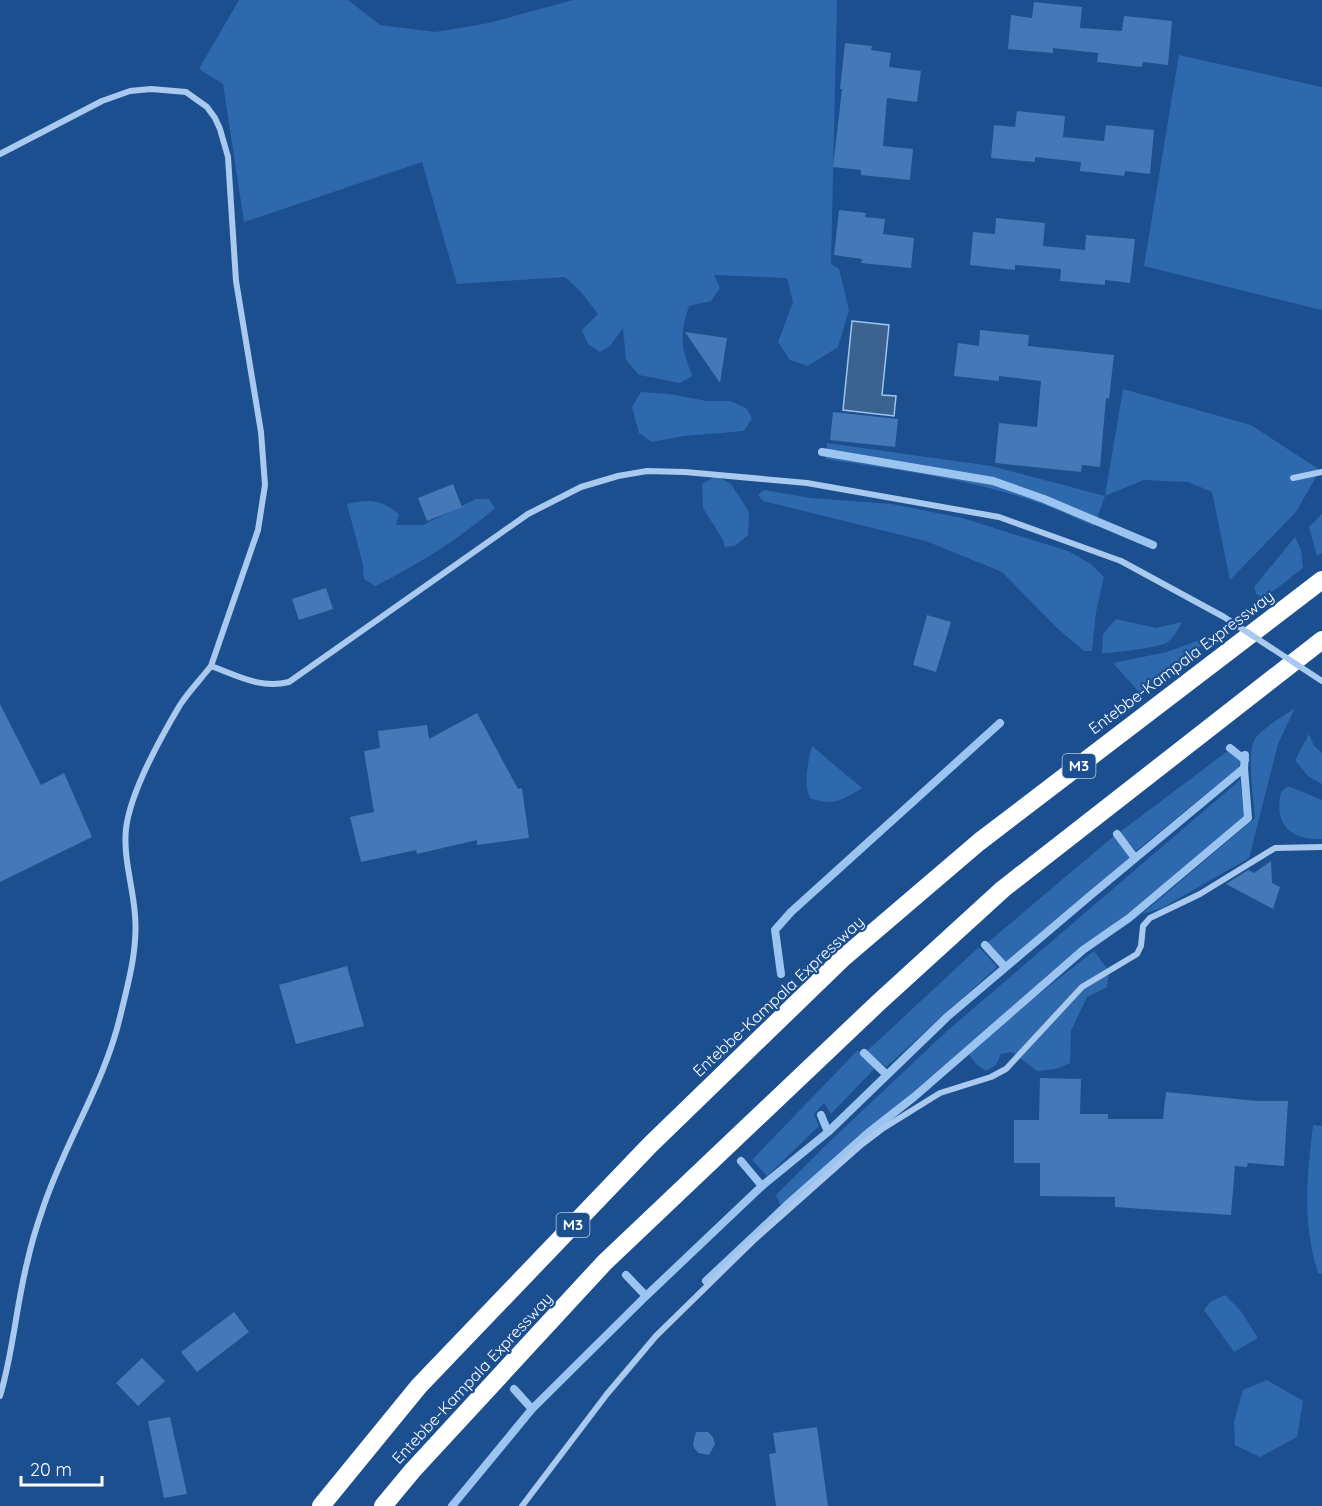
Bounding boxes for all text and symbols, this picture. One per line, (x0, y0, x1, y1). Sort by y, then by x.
street label: Entebbe-Kampala Expressway (1084, 586, 1278, 738)
road number: M3 (1062, 754, 1096, 778)
street label: Entebbe-Kampala Expressway (688, 911, 868, 1081)
road number: M3 (556, 1213, 590, 1237)
street label: Entebbe-Kampala Expressway (387, 1288, 557, 1468)
scale bar (21, 1449, 102, 1487)
text: 20 m (30, 1458, 72, 1481)

